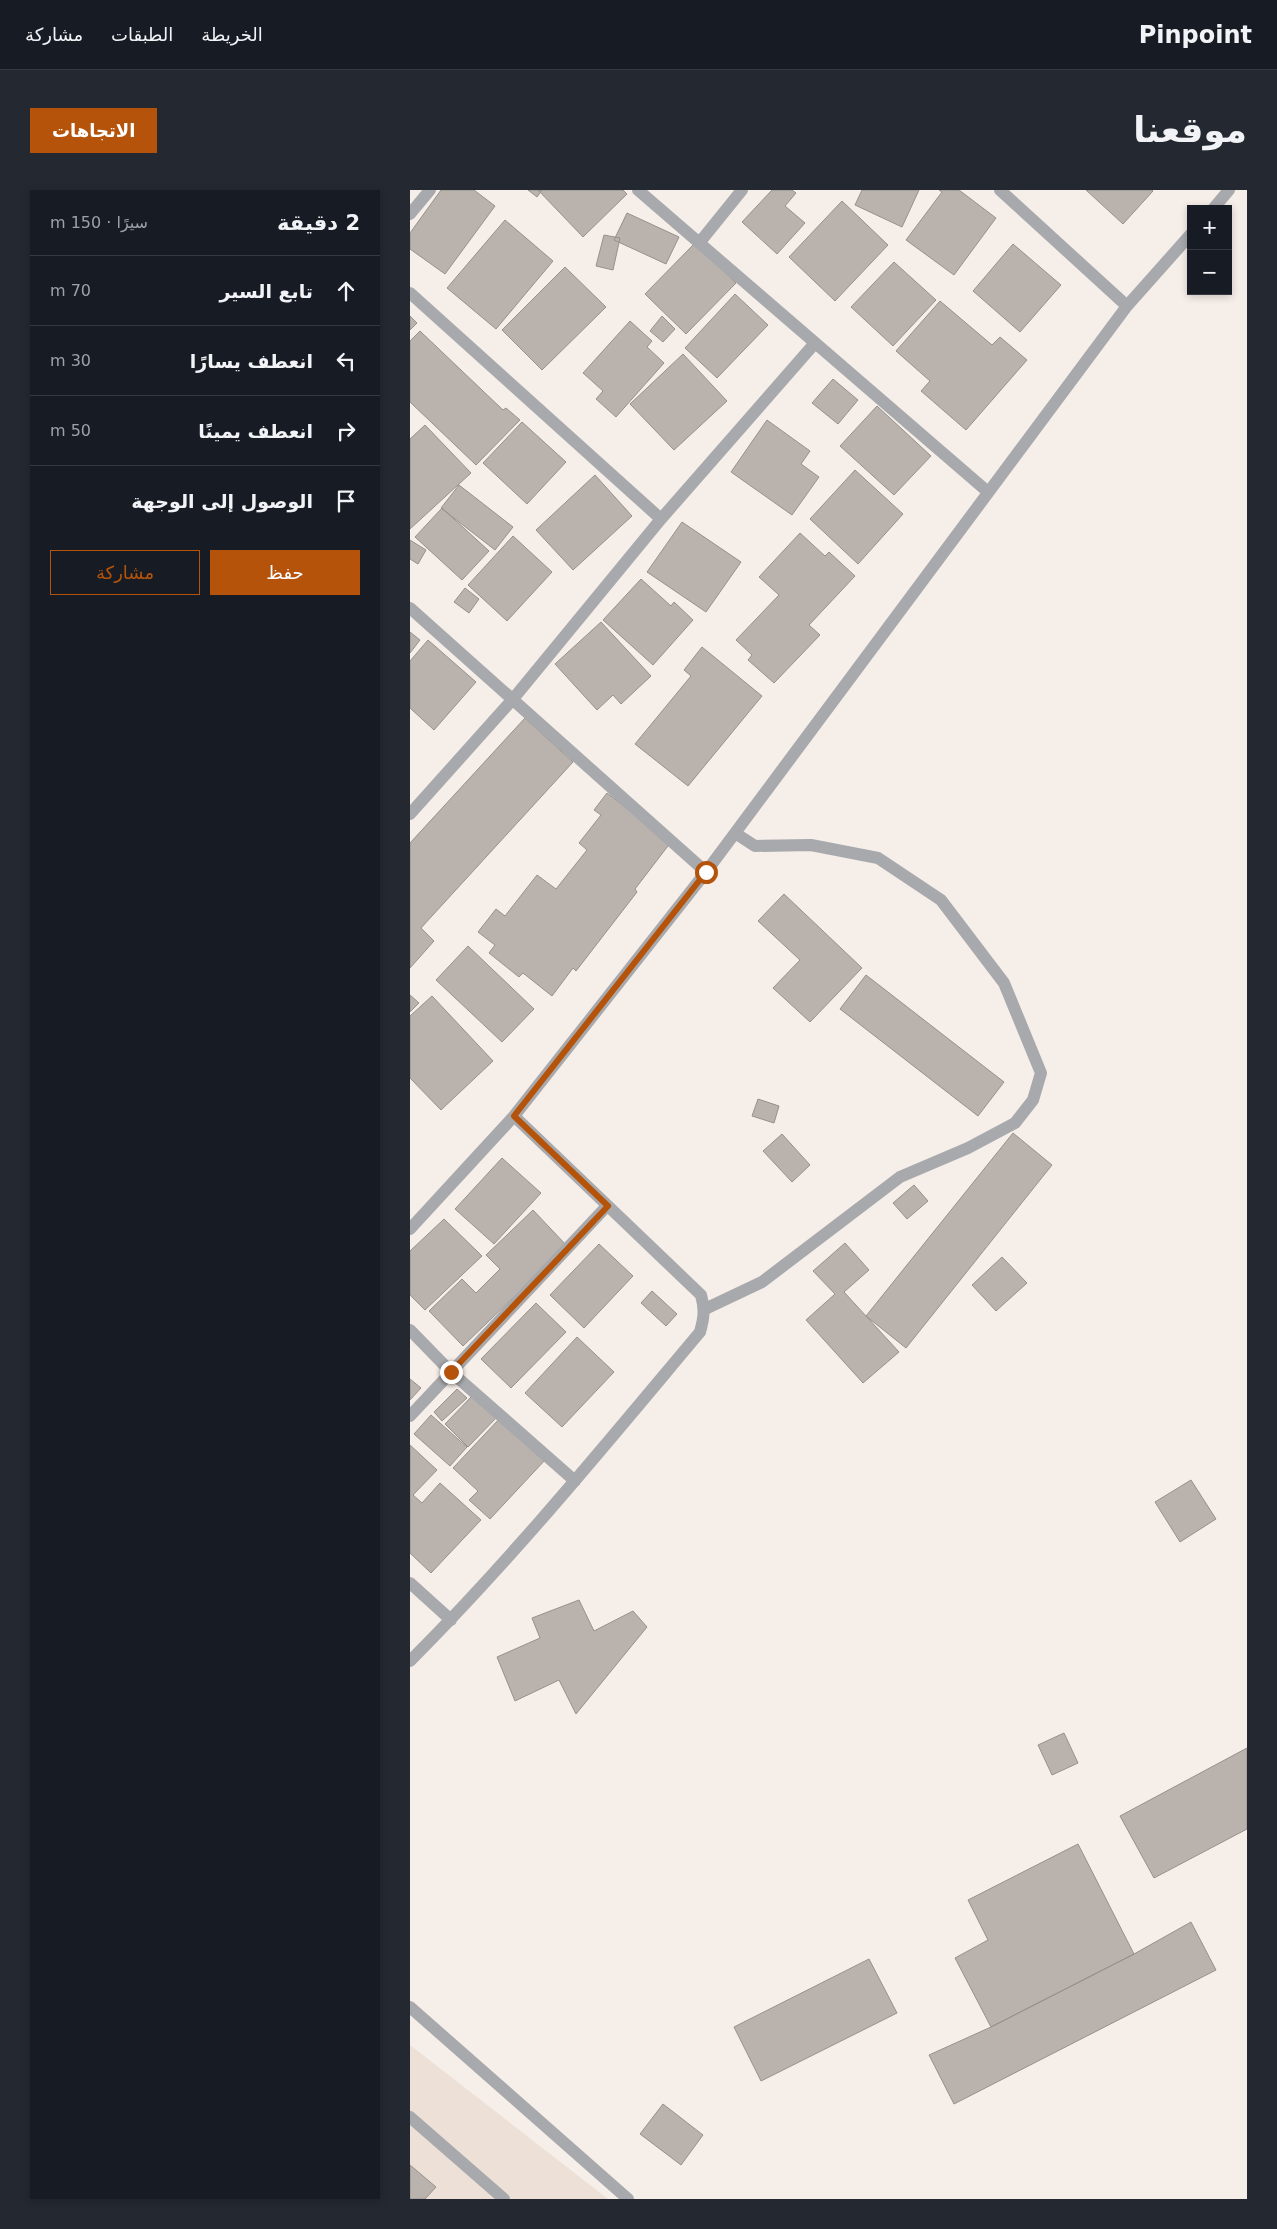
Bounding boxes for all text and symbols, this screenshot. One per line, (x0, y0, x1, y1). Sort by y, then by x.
text: Pinpoint (1139, 21, 1252, 49)
text: مشاركة (25, 24, 83, 45)
text: الطبقات (111, 24, 173, 45)
text: الخريطة (201, 24, 263, 45)
button: الاتجاهات (30, 108, 157, 153)
text: موقعنا (1133, 110, 1247, 150)
map controls (1187, 205, 1232, 295)
button: + (1187, 205, 1232, 250)
text: 2 دقيقة (277, 211, 360, 235)
text: سيرًا · 150 m (50, 213, 148, 232)
button: − (1187, 250, 1232, 295)
icon: ahead (332, 277, 360, 305)
text: تابع السير (219, 280, 313, 302)
text: 70 m (50, 281, 91, 300)
icon: left (332, 347, 360, 375)
text: انعطف يسارًا (190, 350, 313, 372)
text: 30 m (50, 351, 91, 370)
icon: right (332, 417, 360, 445)
text: انعطف يمينًا (198, 420, 313, 442)
text: 50 m (50, 421, 91, 440)
icon: arrive (332, 487, 360, 515)
text: الوصول إلى الوجهة (131, 490, 313, 512)
button: مشاركة (50, 550, 200, 595)
button: حفظ (210, 550, 360, 595)
route start (695, 861, 718, 884)
route end (440, 1361, 463, 1384)

